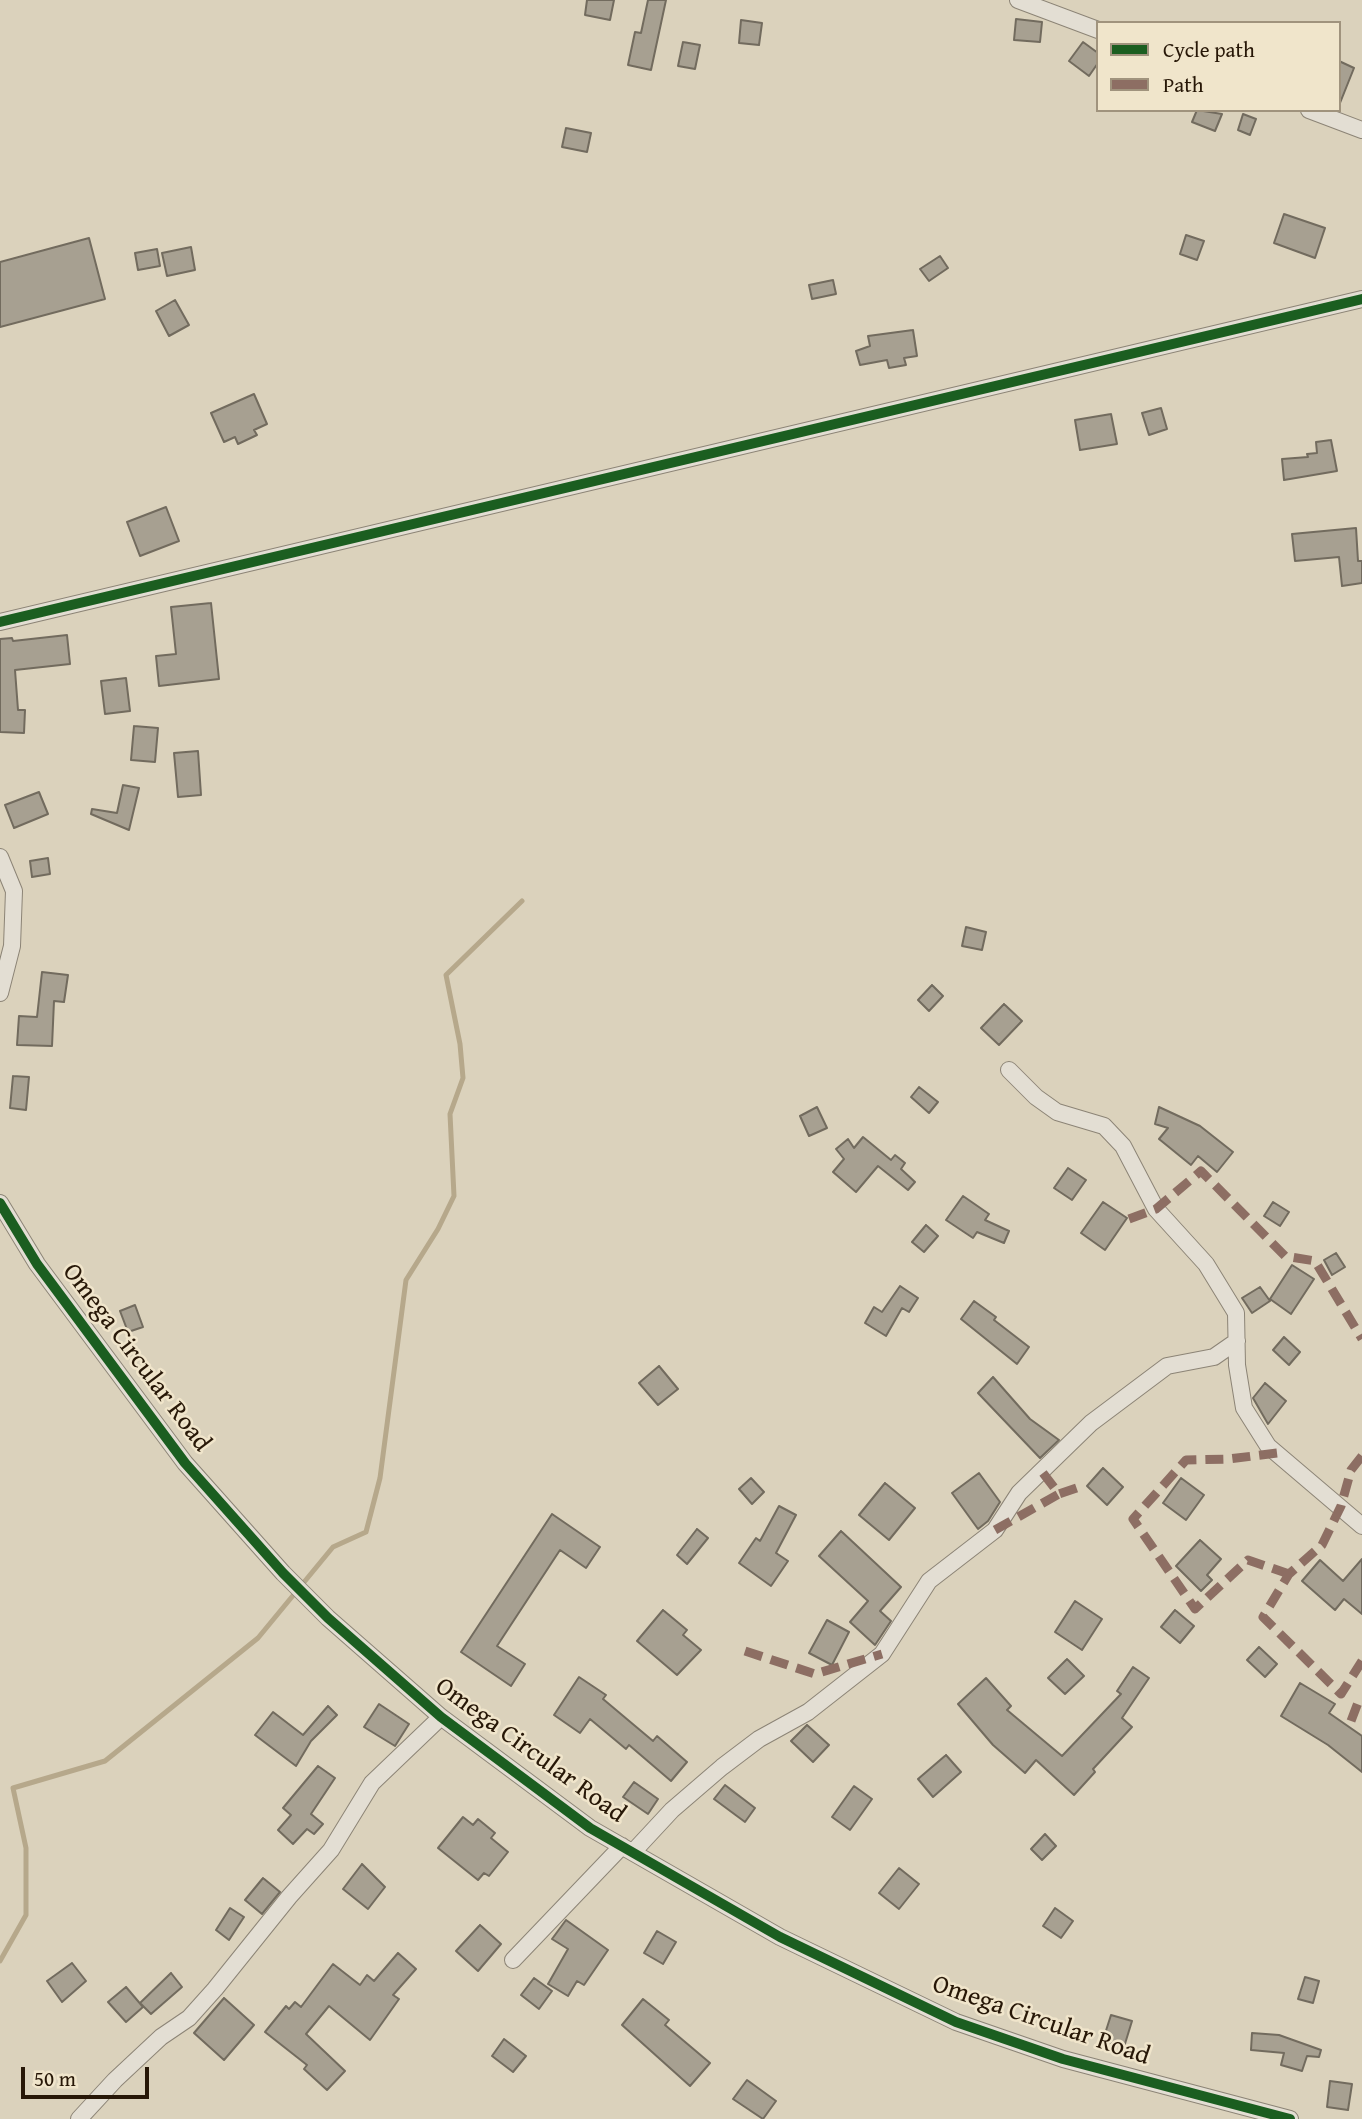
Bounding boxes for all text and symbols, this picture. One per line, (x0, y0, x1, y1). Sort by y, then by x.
legend (1096, 21, 1341, 112)
text: Cycle path (1163, 34, 1255, 65)
text: Path (1163, 69, 1203, 100)
street label: Omega Circular Road (55, 1258, 217, 1458)
street label: Omega Circular Road (429, 1671, 631, 1831)
street label: Omega Circular Road (928, 1969, 1154, 2073)
scale bar (24, 2052, 152, 2096)
text: 50 m (34, 2063, 76, 2094)

